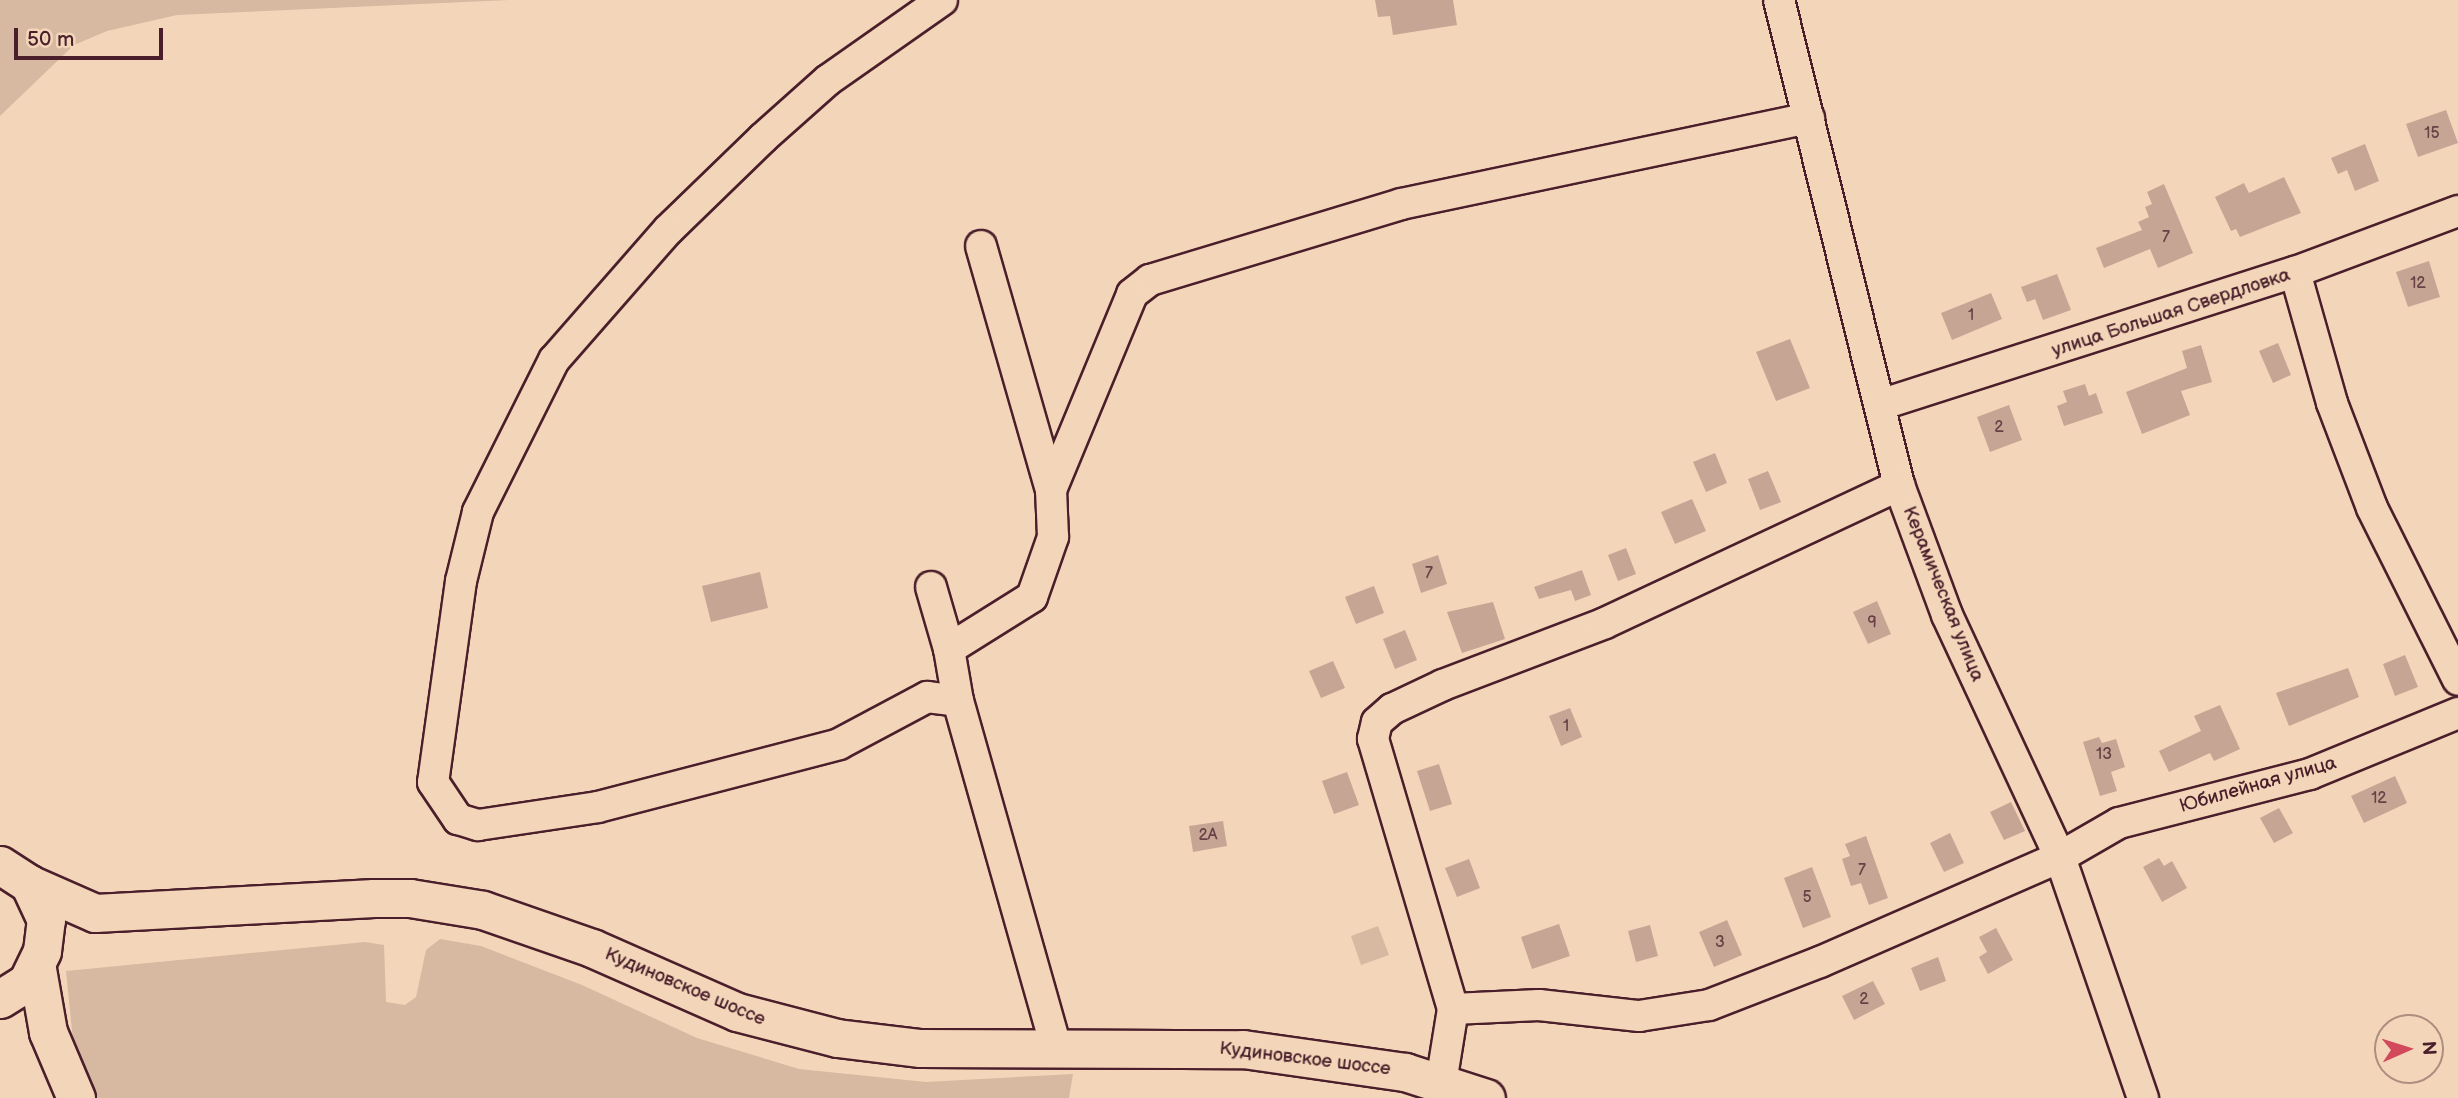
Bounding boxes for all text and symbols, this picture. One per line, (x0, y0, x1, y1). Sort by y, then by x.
scale bar (18, 14, 166, 58)
text: 50 m (27, 27, 74, 52)
house number: 15 (2424, 124, 2440, 144)
house number: 7 (2162, 228, 2170, 248)
street label: улица Большая Свердловка (2049, 264, 2293, 362)
house number: 12 (2410, 274, 2426, 294)
house number: 1 (1968, 306, 1974, 326)
house number: 2 (1994, 418, 2004, 438)
street label: Керамическая улица (1897, 503, 1989, 685)
house number: 7 (1425, 564, 1433, 584)
house number: 9 (1867, 613, 1877, 633)
house number: 1 (1563, 717, 1569, 737)
house number: 13 (2096, 745, 2112, 765)
street label: Юбилейная улица (2177, 752, 2339, 818)
house number: 12 (2371, 789, 2387, 809)
house number: 2А (1198, 826, 1218, 846)
house number: 7 (1858, 861, 1866, 881)
house number: 5 (1802, 888, 1812, 908)
house number: 3 (1715, 933, 1725, 953)
street label: Кудиновское шоссе (601, 943, 769, 1031)
house number: 2 (1859, 990, 1869, 1010)
north arrow (2374, 1014, 2444, 1084)
street label: Кудиновское шоссе (1218, 1037, 1392, 1081)
text: N (2417, 1040, 2440, 1056)

